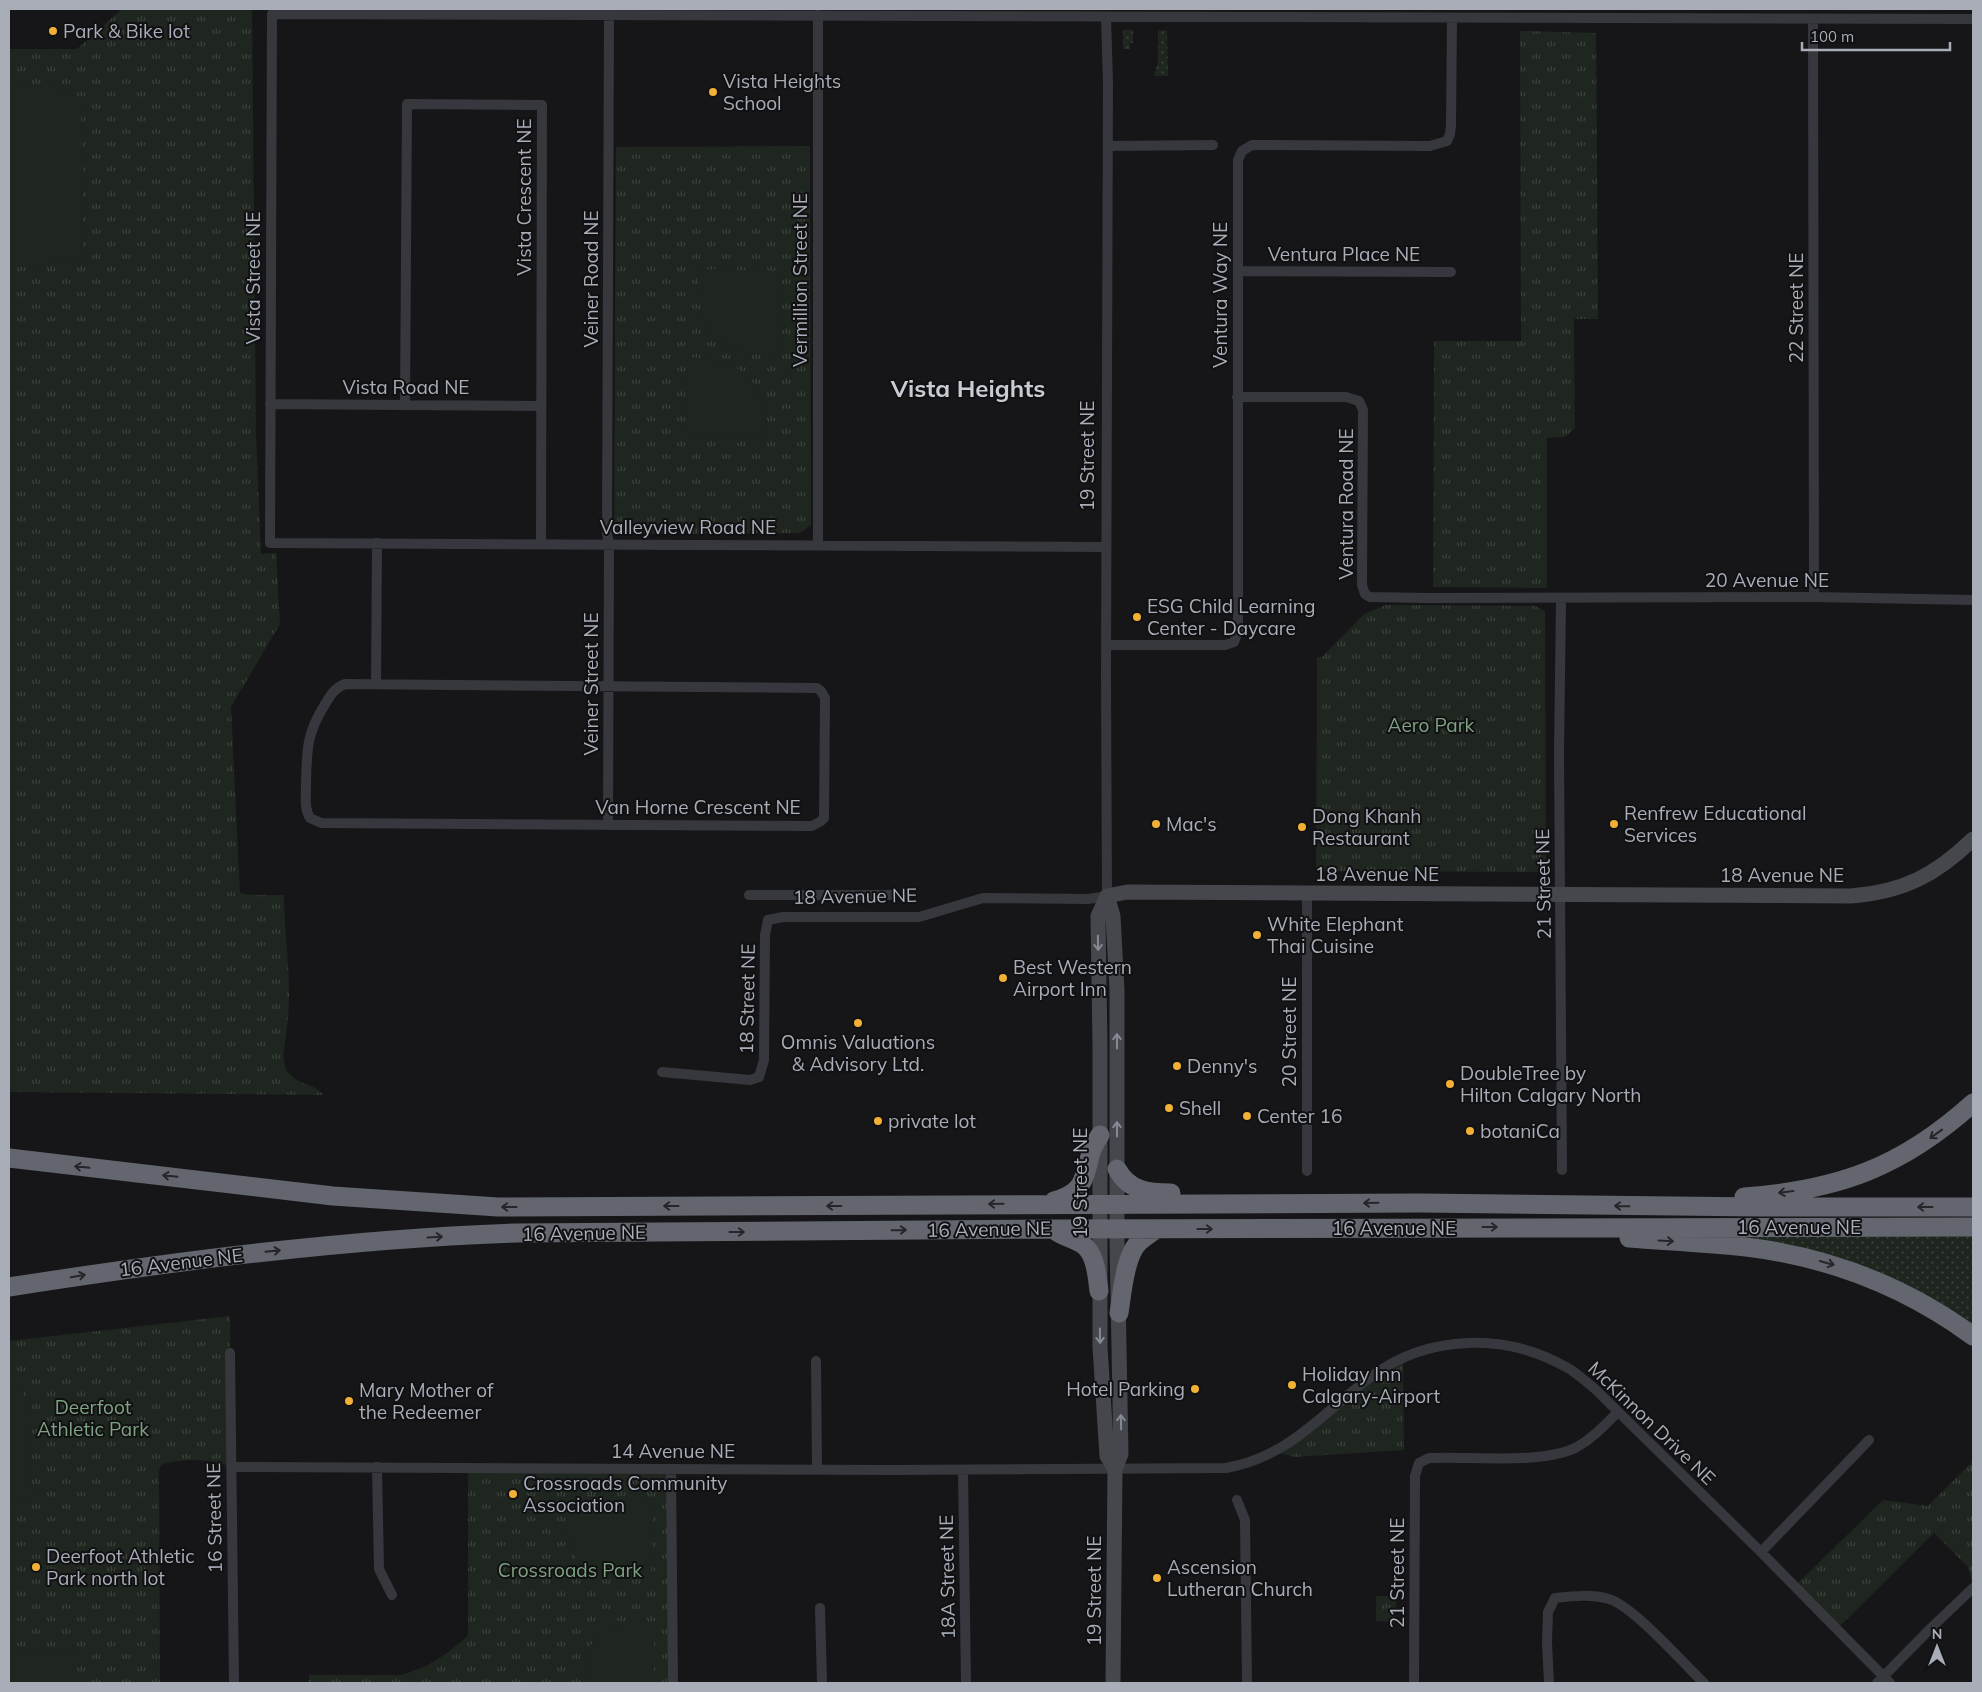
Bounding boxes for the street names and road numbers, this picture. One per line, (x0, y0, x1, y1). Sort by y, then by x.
street label: Vista Crescent NE (512, 118, 536, 276)
street label: Vermillion Street NE (788, 193, 812, 367)
street label: Veiner Road NE (579, 210, 603, 348)
street label: Vista Street NE (241, 212, 265, 345)
street label: Ventura Way NE (1208, 222, 1232, 368)
street label: Ventura Place NE (1268, 242, 1420, 266)
street label: 22 Street NE (1784, 253, 1808, 363)
street label: Vista Road NE (342, 375, 470, 399)
street label: 19 Street NE (1075, 401, 1099, 511)
street label: Ventura Road NE (1334, 428, 1358, 580)
street label: Valleyview Road NE (600, 515, 776, 539)
street label: 20 Avenue NE (1705, 568, 1829, 592)
street label: Veiner Street NE (579, 612, 603, 756)
street label: Van Horne Crescent NE (595, 795, 801, 819)
street label: 21 Street NE (1530, 828, 1556, 940)
street label: 18 Avenue NE (1315, 862, 1439, 886)
street label: 18 Avenue NE (1720, 863, 1844, 887)
street label: 18 Avenue NE (793, 883, 917, 909)
street label: 18 Street NE (734, 943, 760, 1055)
street label: 20 Street NE (1277, 977, 1301, 1087)
street label: 19 Street NE (1068, 1128, 1092, 1238)
street label: 16 Avenue NE (1737, 1215, 1861, 1239)
street label: 16 Avenue NE (927, 1216, 1051, 1242)
street label: 16 Avenue NE (1332, 1216, 1456, 1240)
street label: 16 Avenue NE (522, 1220, 646, 1246)
street label: 16 Avenue NE (118, 1243, 244, 1281)
street label: McKinnon Drive NE (1583, 1356, 1721, 1490)
street label: 14 Avenue NE (611, 1439, 735, 1463)
street label: 16 Street NE (201, 1462, 227, 1574)
street label: 18A Street NE (934, 1515, 960, 1639)
street label: 21 Street NE (1385, 1518, 1409, 1628)
street label: 19 Street NE (1082, 1536, 1106, 1646)

